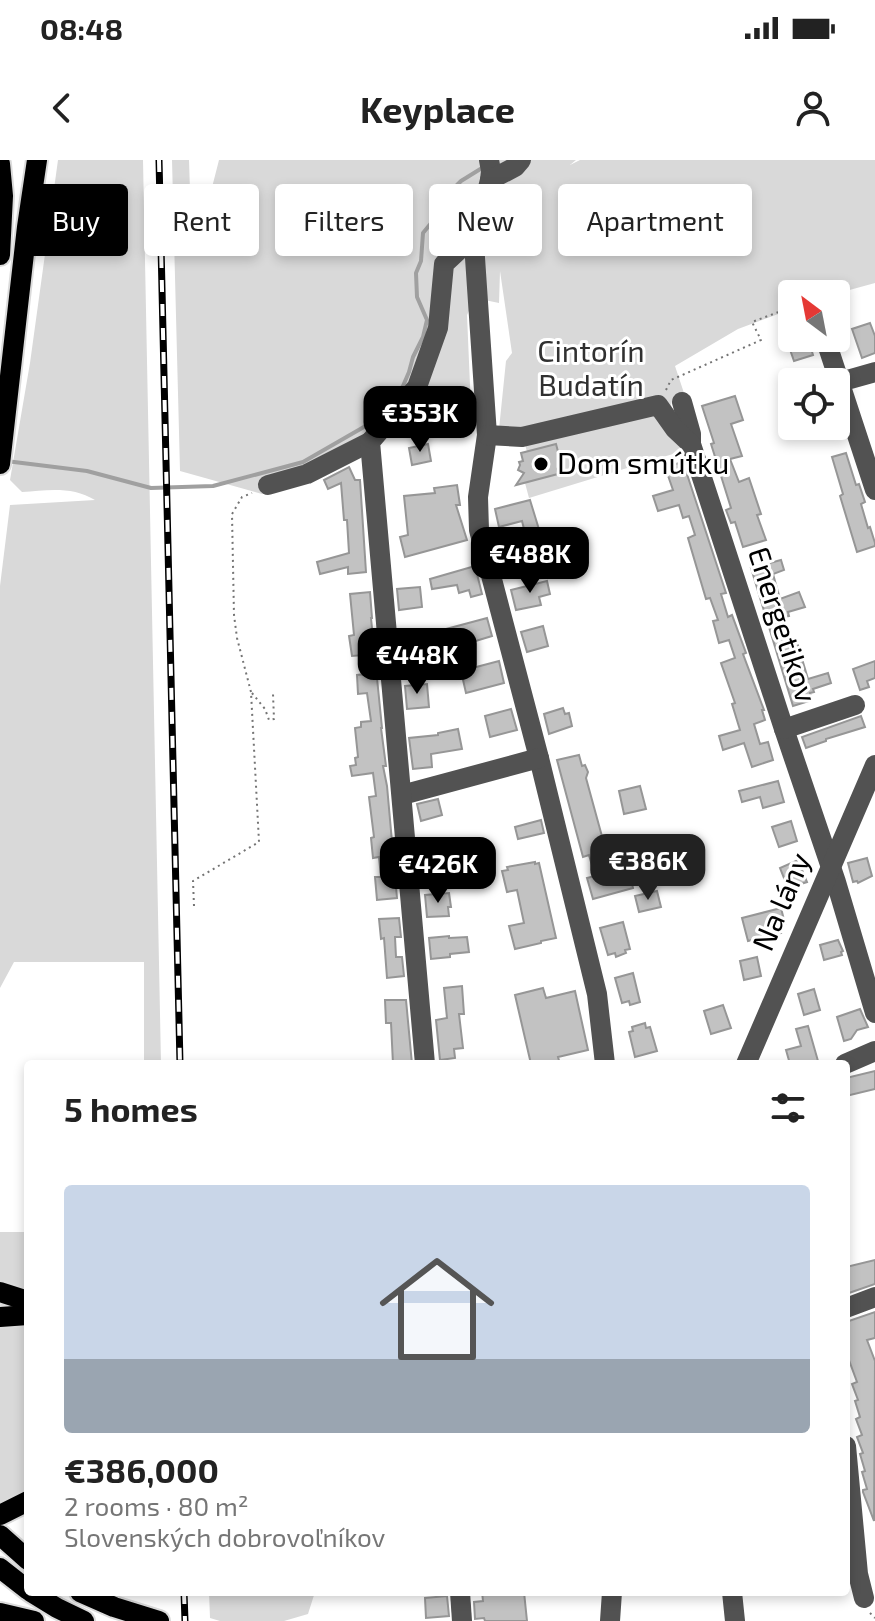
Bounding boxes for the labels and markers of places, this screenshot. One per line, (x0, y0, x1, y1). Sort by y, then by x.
pin: €353K (364, 386, 476, 454)
place label: Dom smútku (557, 444, 729, 480)
marker: Dom smútku (532, 455, 550, 473)
pin: €488K (474, 527, 586, 595)
pin: €448K (361, 628, 473, 696)
pin: €386K (592, 834, 704, 902)
pin: €426K (382, 837, 494, 905)

